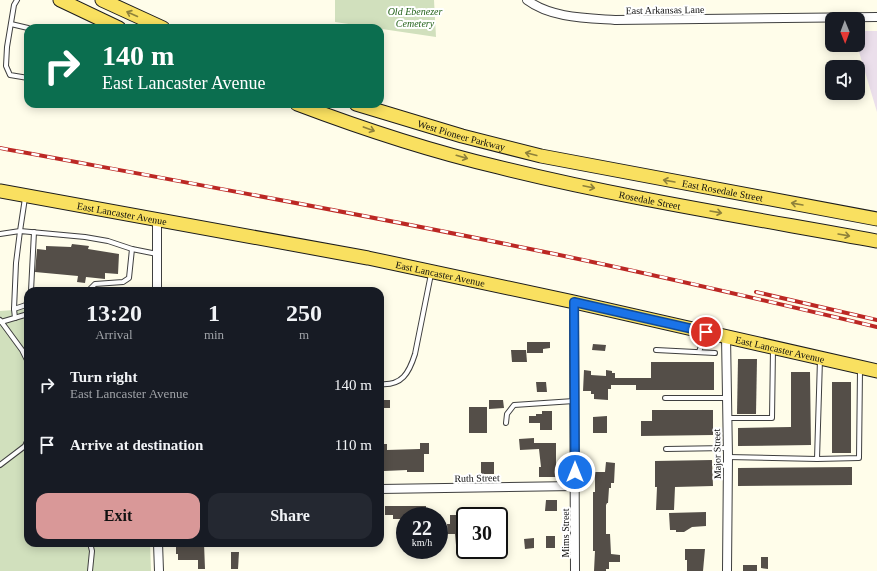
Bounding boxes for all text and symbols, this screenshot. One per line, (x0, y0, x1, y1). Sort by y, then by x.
street label: East Arkansas Lane (625, 4, 705, 16)
park label: Old Ebenezer Cemetery (388, 6, 442, 29)
one-way arrow (127, 10, 139, 17)
north arrow (825, 12, 865, 52)
map controls (825, 12, 865, 100)
icon: right (36, 40, 88, 92)
text: 140 m (102, 40, 174, 71)
button: sound (825, 60, 865, 100)
text: East Lancaster Avenue (102, 73, 266, 93)
street label: West Pioneer Parkway (416, 117, 506, 152)
one-way arrow (363, 126, 375, 134)
one-way arrow (525, 149, 538, 157)
one-way arrow (455, 154, 468, 161)
one-way arrow (663, 177, 676, 185)
street label: East Rosedale Street (681, 177, 764, 203)
one-way arrow (582, 184, 595, 192)
street label: Rosedale Street (618, 188, 682, 211)
street label: East Lancaster Avenue (76, 200, 168, 227)
one-way arrow (791, 200, 804, 208)
one-way arrow (709, 208, 722, 216)
one-way arrow (837, 231, 850, 239)
street label: East Lancaster Avenue (395, 259, 487, 288)
text: 13:20 (86, 300, 142, 326)
text: 1 (208, 300, 220, 326)
text: 250 (286, 300, 322, 326)
pin (689, 315, 723, 349)
icon: arrive (695, 321, 717, 343)
text: Arrival (95, 327, 133, 342)
text: min (204, 327, 224, 342)
text: m (299, 327, 309, 342)
street label: East Lancaster Avenue (734, 333, 826, 365)
text: Turn right (70, 369, 137, 385)
icon: right (36, 374, 58, 396)
text: 140 m (334, 377, 372, 393)
text: East Lancaster Avenue (70, 386, 188, 401)
street label: Major Street (711, 429, 723, 479)
icon: arrive (36, 434, 58, 456)
text: Arrive at destination (70, 437, 203, 453)
text: 110 m (335, 437, 372, 453)
position arrow (554, 451, 596, 493)
street label: Ruth Street (454, 472, 500, 484)
button: Exit (36, 493, 200, 539)
button: Share (208, 493, 372, 539)
speed limit sign: 30 (456, 507, 508, 559)
street label: Mims Street (560, 508, 571, 558)
text: 22 (412, 517, 432, 539)
text: km/h (412, 537, 432, 548)

